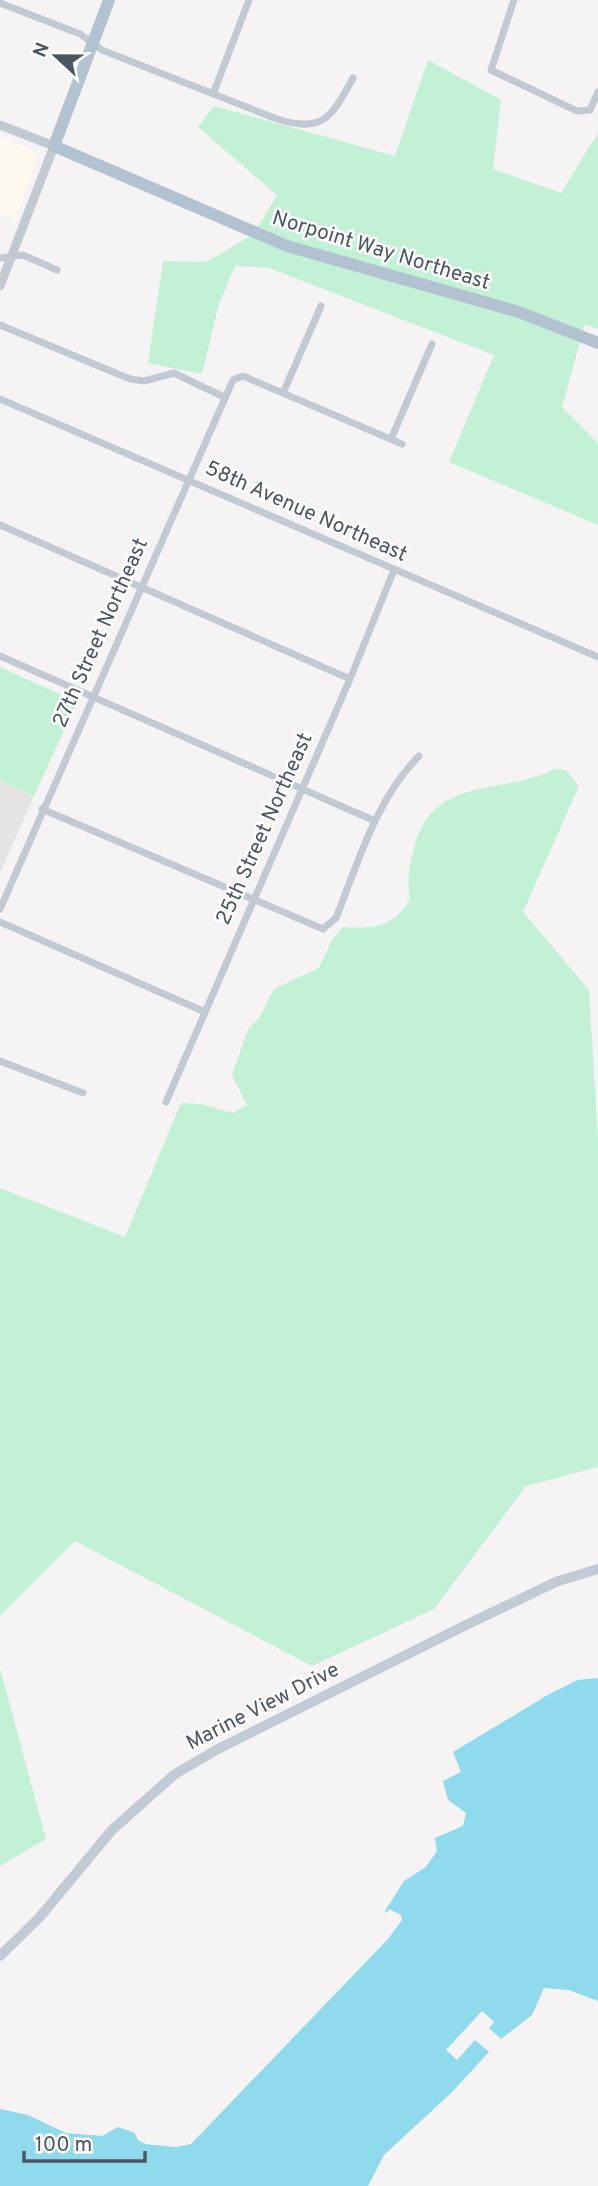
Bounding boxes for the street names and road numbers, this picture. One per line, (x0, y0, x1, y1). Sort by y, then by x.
street label: Norpoint Way Northeast (269, 205, 493, 297)
street label: 58th Avenue Northeast (201, 455, 411, 569)
street label: 27th Street Northeast (47, 534, 155, 732)
street label: 25th Street Northeast (210, 729, 320, 929)
street label: Marine View Drive (182, 1657, 344, 1757)

